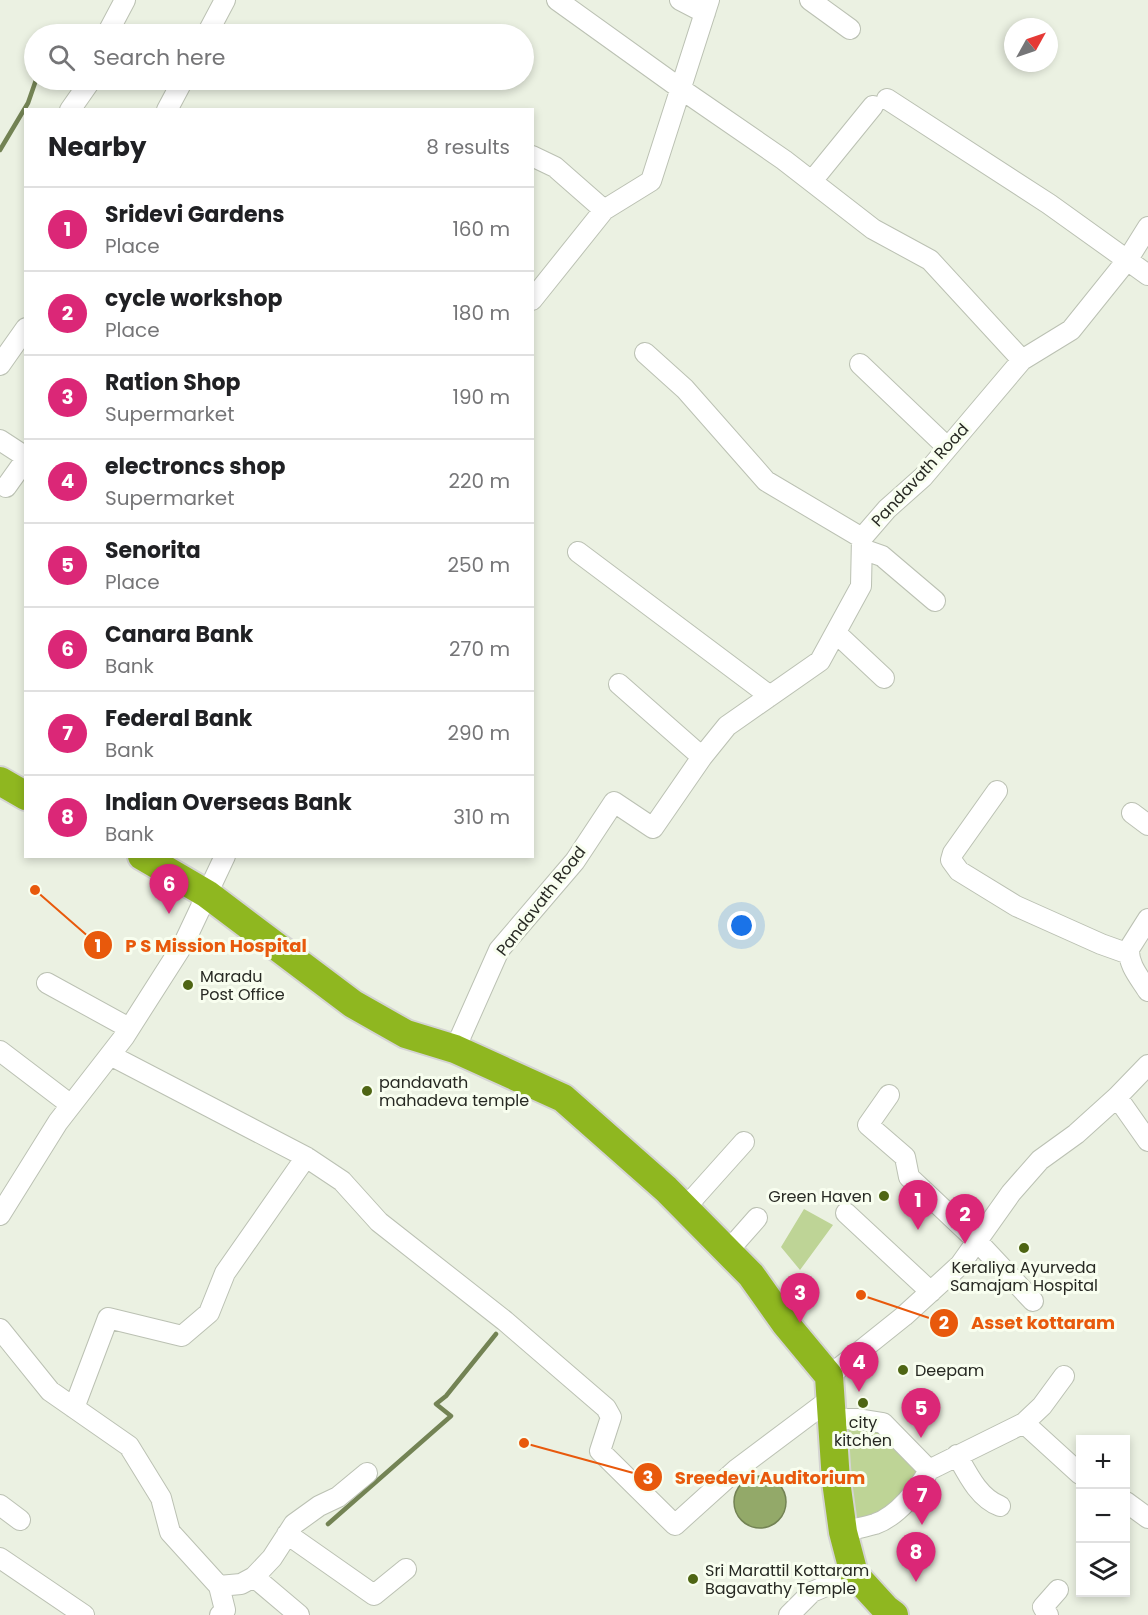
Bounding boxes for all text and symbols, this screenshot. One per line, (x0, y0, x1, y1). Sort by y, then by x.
north arrow (1004, 18, 1058, 72)
search box (24, 24, 534, 90)
icon: search (45, 41, 78, 74)
text: Search here (93, 42, 226, 73)
text: Nearby (48, 129, 146, 165)
text: 8 results (426, 133, 510, 161)
text: Sridevi Gardens (105, 199, 285, 230)
text: 1 (64, 215, 71, 243)
text: 160 m (452, 215, 510, 243)
text: Place (105, 232, 160, 260)
text: cycle workshop (105, 283, 282, 314)
text: 2 (62, 299, 73, 327)
text: 180 m (452, 299, 510, 327)
text: Place (105, 316, 160, 344)
text: Ration Shop (105, 367, 241, 398)
text: 3 (61, 383, 74, 411)
text: 190 m (453, 383, 510, 411)
text: Supermarket (105, 400, 234, 428)
street label: Pandavath Road (866, 418, 974, 532)
text: electroncs shop (105, 451, 285, 482)
text: 4 (61, 467, 74, 495)
text: 220 m (449, 467, 510, 495)
text: Supermarket (105, 484, 234, 512)
text: Senorita (105, 535, 201, 566)
text: 5 (61, 551, 74, 579)
text: 250 m (447, 551, 510, 579)
text: Place (105, 568, 160, 596)
text: Canara Bank (105, 619, 253, 650)
text: 6 (61, 635, 74, 663)
text: 270 m (449, 635, 510, 663)
text: Bank (105, 652, 154, 680)
text: Federal Bank (105, 703, 252, 734)
text: 7 (62, 719, 73, 747)
text: 290 m (447, 719, 510, 747)
text: Bank (105, 736, 154, 764)
text: Indian Overseas Bank (105, 787, 352, 818)
text: 8 (61, 803, 74, 831)
text: 310 m (453, 803, 510, 831)
text: Bank (105, 820, 154, 848)
street label: Pandavath Road (491, 841, 591, 961)
pin: 6 (150, 864, 188, 914)
your location (727, 911, 756, 940)
callout: P S Mission Hospital (83, 927, 318, 963)
text: 1 (95, 933, 101, 958)
text: P S Mission Hospital (125, 933, 307, 958)
place label: Maradu Post Office (200, 965, 285, 1006)
marker: Maradu Post Office (181, 978, 195, 992)
place label: pandavath mahadeva temple (379, 1071, 529, 1112)
marker: pandavath mahadeva temple (360, 1084, 374, 1098)
pin: 1 (898, 1180, 938, 1230)
place label: Green Haven (768, 1185, 872, 1208)
marker: Green Haven (877, 1189, 891, 1203)
pin: 2 (946, 1194, 984, 1244)
marker: Keraliya Ayurveda Samajam Hospital (1017, 1241, 1031, 1255)
place label: Keraliya Ayurveda Samajam Hospital (950, 1256, 1098, 1297)
pin: 3 (780, 1274, 820, 1323)
callout: Asset kottaram (929, 1305, 1127, 1341)
text: 2 (939, 1310, 949, 1335)
text: Asset kottaram (971, 1310, 1115, 1335)
pin: 4 (840, 1342, 878, 1392)
place label: Deepam (915, 1359, 984, 1382)
marker: Deepam (896, 1363, 910, 1377)
pin: 5 (902, 1388, 940, 1438)
marker: city kitchen (856, 1396, 870, 1410)
place label: city kitchen (834, 1411, 892, 1452)
map controls (1076, 1435, 1130, 1597)
button: + (1076, 1435, 1130, 1489)
callout: Sreedevi Auditorium (633, 1459, 878, 1495)
text: 3 (643, 1465, 653, 1490)
text: Sreedevi Auditorium (675, 1465, 865, 1490)
pin: 7 (902, 1476, 942, 1525)
button: − (1076, 1489, 1130, 1543)
pin: 8 (896, 1532, 936, 1582)
button: layers (1076, 1543, 1130, 1597)
place label: Sri Marattil Kottaram Bagavathy Temple (705, 1559, 869, 1600)
marker: Sri Marattil Kottaram Bagavathy Temple (686, 1572, 700, 1586)

